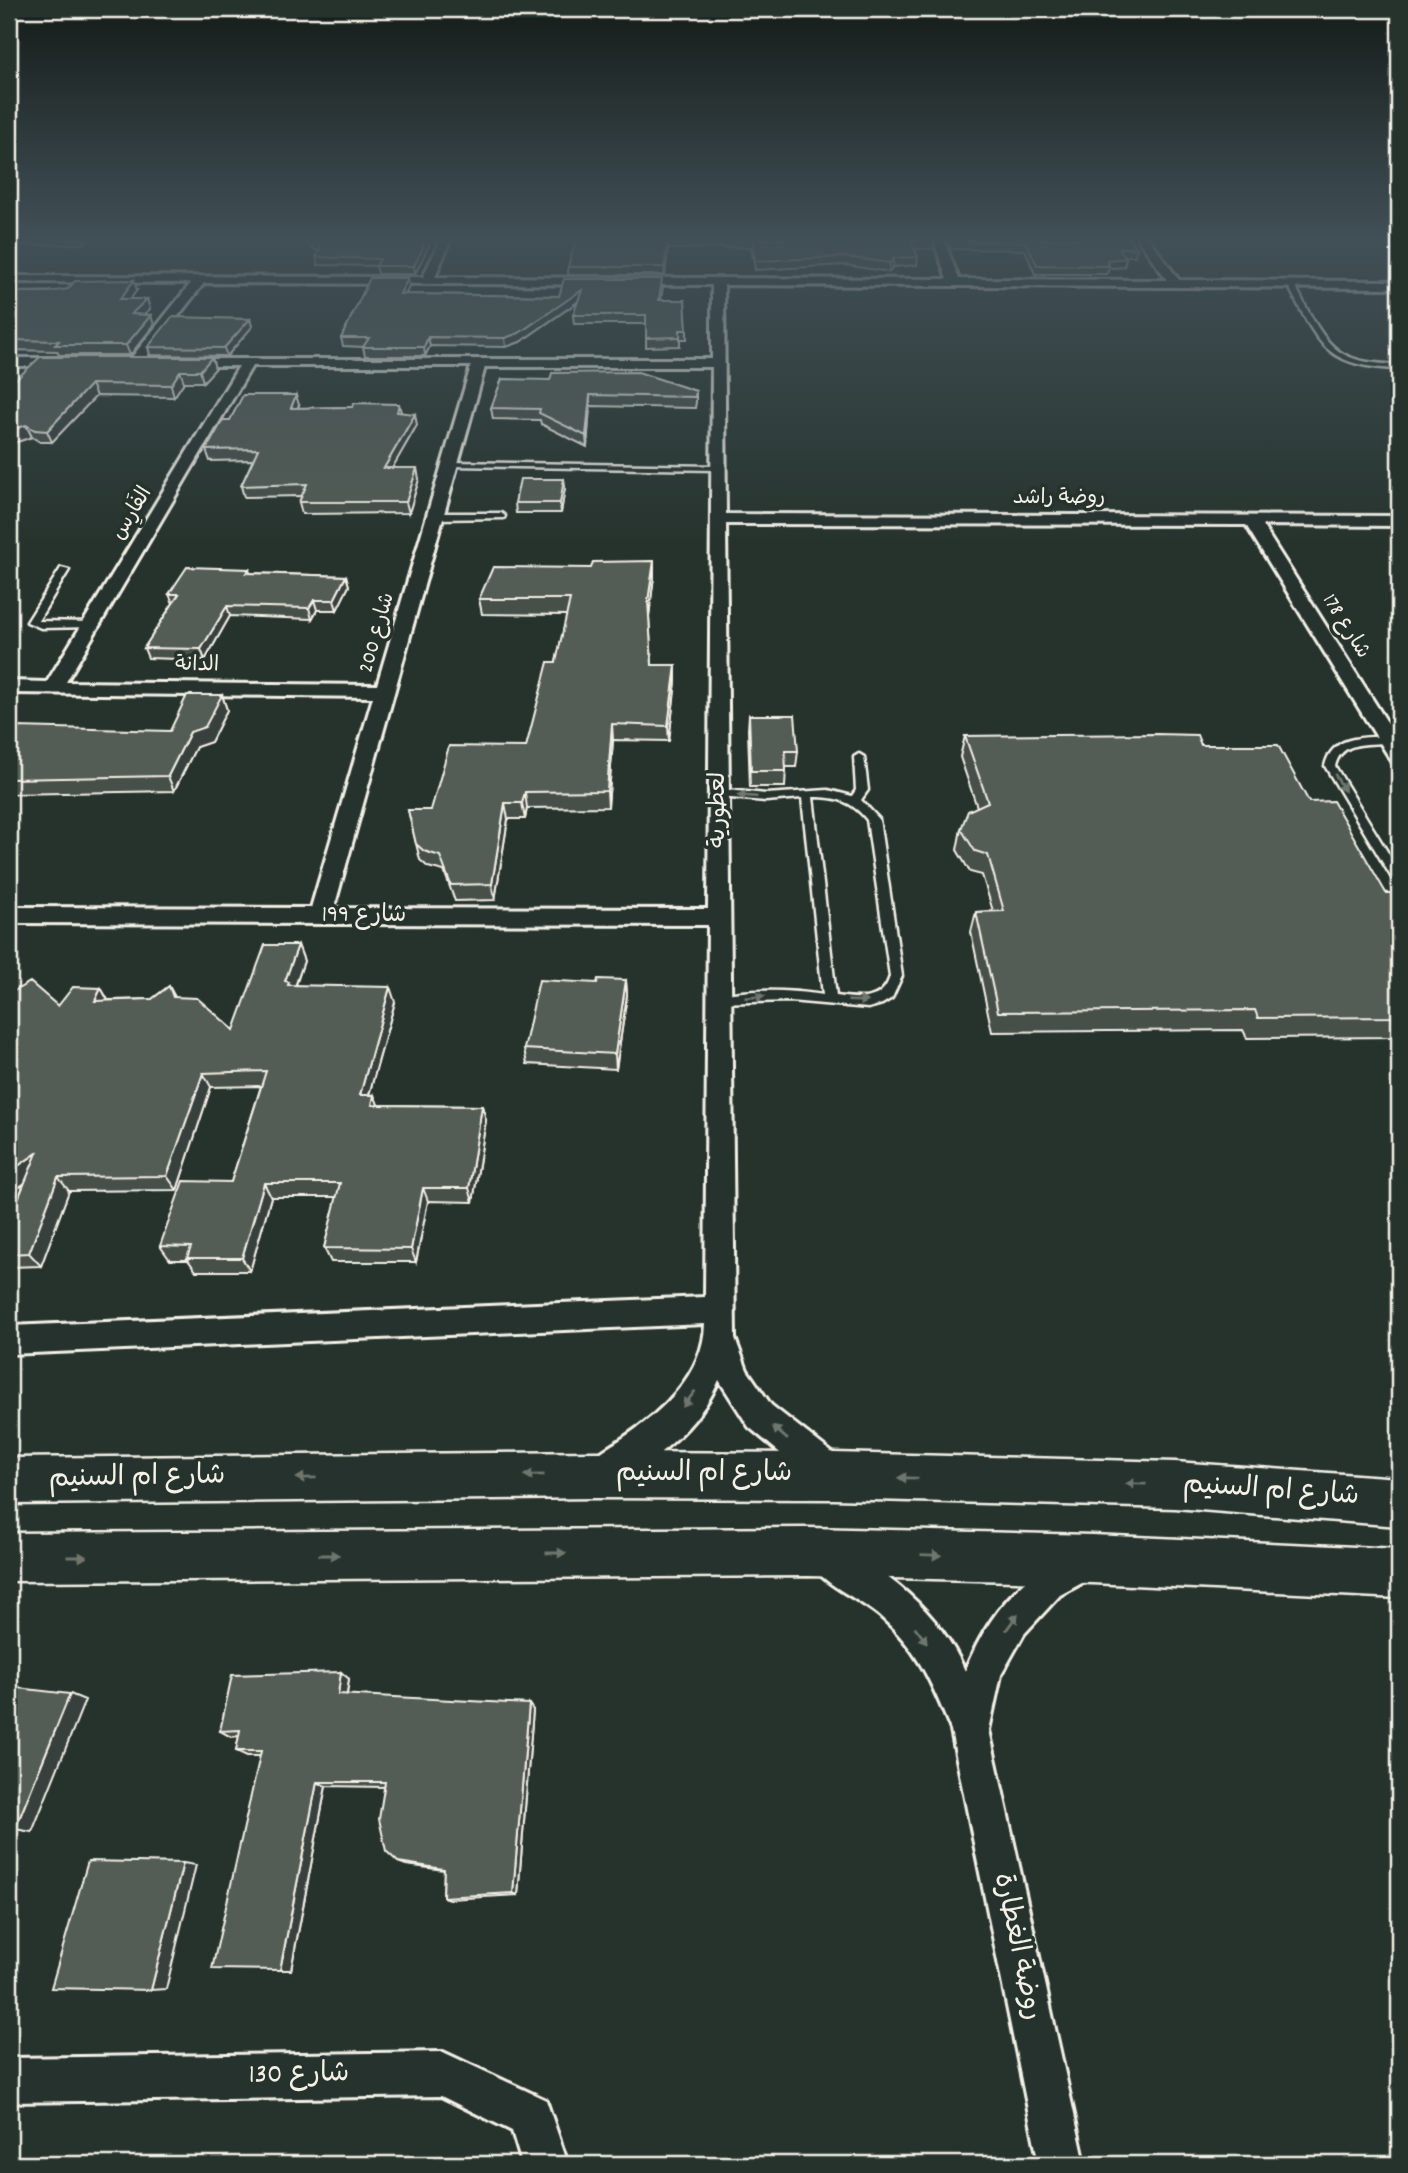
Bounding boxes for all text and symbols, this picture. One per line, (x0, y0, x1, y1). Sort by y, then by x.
street label: الفَارِس (105, 481, 161, 547)
street label: روضة راشد (1013, 484, 1105, 514)
street label: شارع 200 (352, 589, 404, 677)
street label: شارع 178 (1313, 589, 1377, 665)
street label: الدانة (175, 651, 219, 681)
street label: لعطورية (702, 772, 736, 848)
one-way arrow (1334, 774, 1346, 793)
one-way arrow (735, 790, 757, 801)
street label: شارع 199 (322, 899, 406, 933)
one-way arrow (744, 991, 766, 1002)
one-way arrow (848, 996, 870, 1007)
one-way arrow (682, 1389, 697, 1407)
one-way arrow (772, 1426, 789, 1441)
street label: شارع ام السنيم (616, 1455, 792, 1495)
street label: شارع ام السنيم (48, 1457, 226, 1501)
street label: شارع ام السنيم (1182, 1466, 1360, 1518)
one-way arrow (523, 1469, 545, 1481)
one-way arrow (295, 1472, 317, 1483)
one-way arrow (897, 1472, 919, 1483)
one-way arrow (1124, 1478, 1146, 1489)
one-way arrow (546, 1547, 568, 1559)
one-way arrow (318, 1549, 340, 1561)
one-way arrow (920, 1549, 942, 1561)
one-way arrow (66, 1551, 88, 1563)
one-way arrow (1005, 1613, 1019, 1632)
one-way arrow (913, 1626, 927, 1644)
street label: روضة الغطارة (981, 1870, 1051, 2024)
street label: شارع 130 (248, 2055, 350, 2097)

